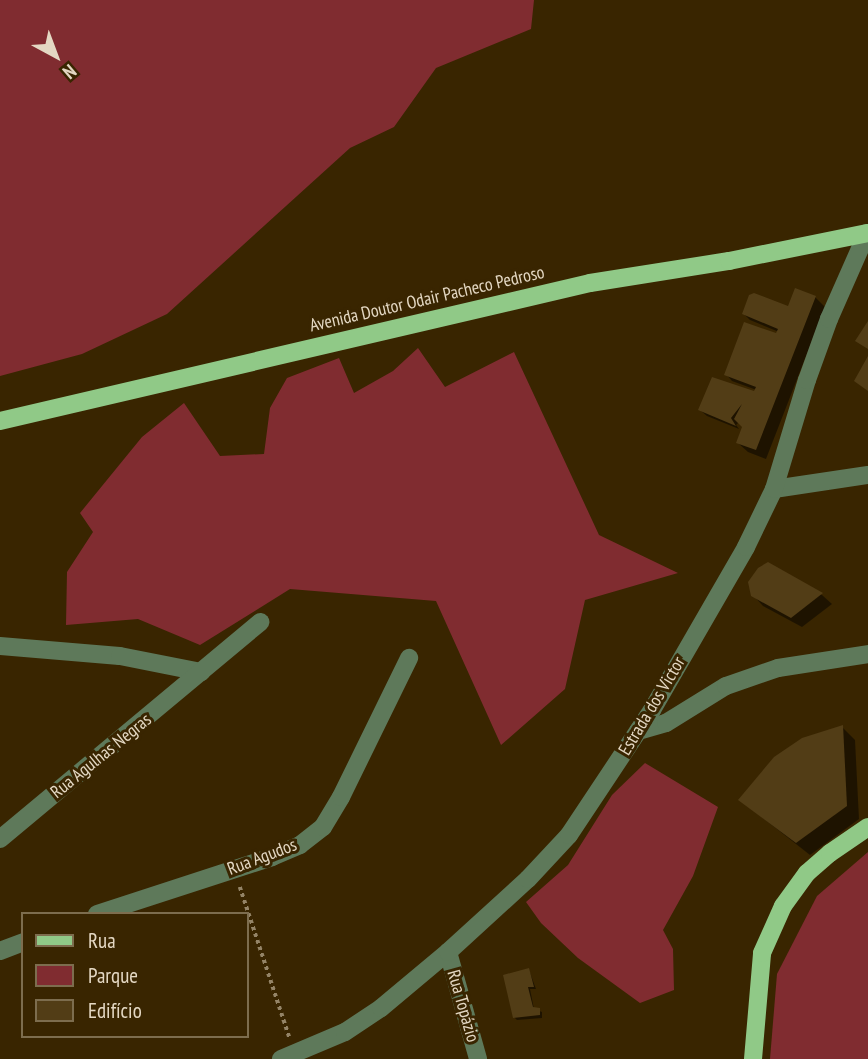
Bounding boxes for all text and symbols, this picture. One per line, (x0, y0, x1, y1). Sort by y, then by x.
north arrow (21, 21, 91, 91)
text: N (58, 59, 82, 84)
street label: Avenida Doutor Odair Pacheco Pedroso (307, 261, 547, 337)
street label: Estrada dos Victor (614, 653, 690, 759)
street label: Rua Agulhas Negras (46, 709, 156, 803)
street label: Rua Agudos (224, 834, 300, 880)
legend (21, 912, 248, 1038)
text: Rua (88, 927, 116, 954)
text: Parque (88, 962, 138, 989)
street label: Rua Topázio (442, 967, 484, 1045)
text: Edifício (88, 997, 142, 1024)

